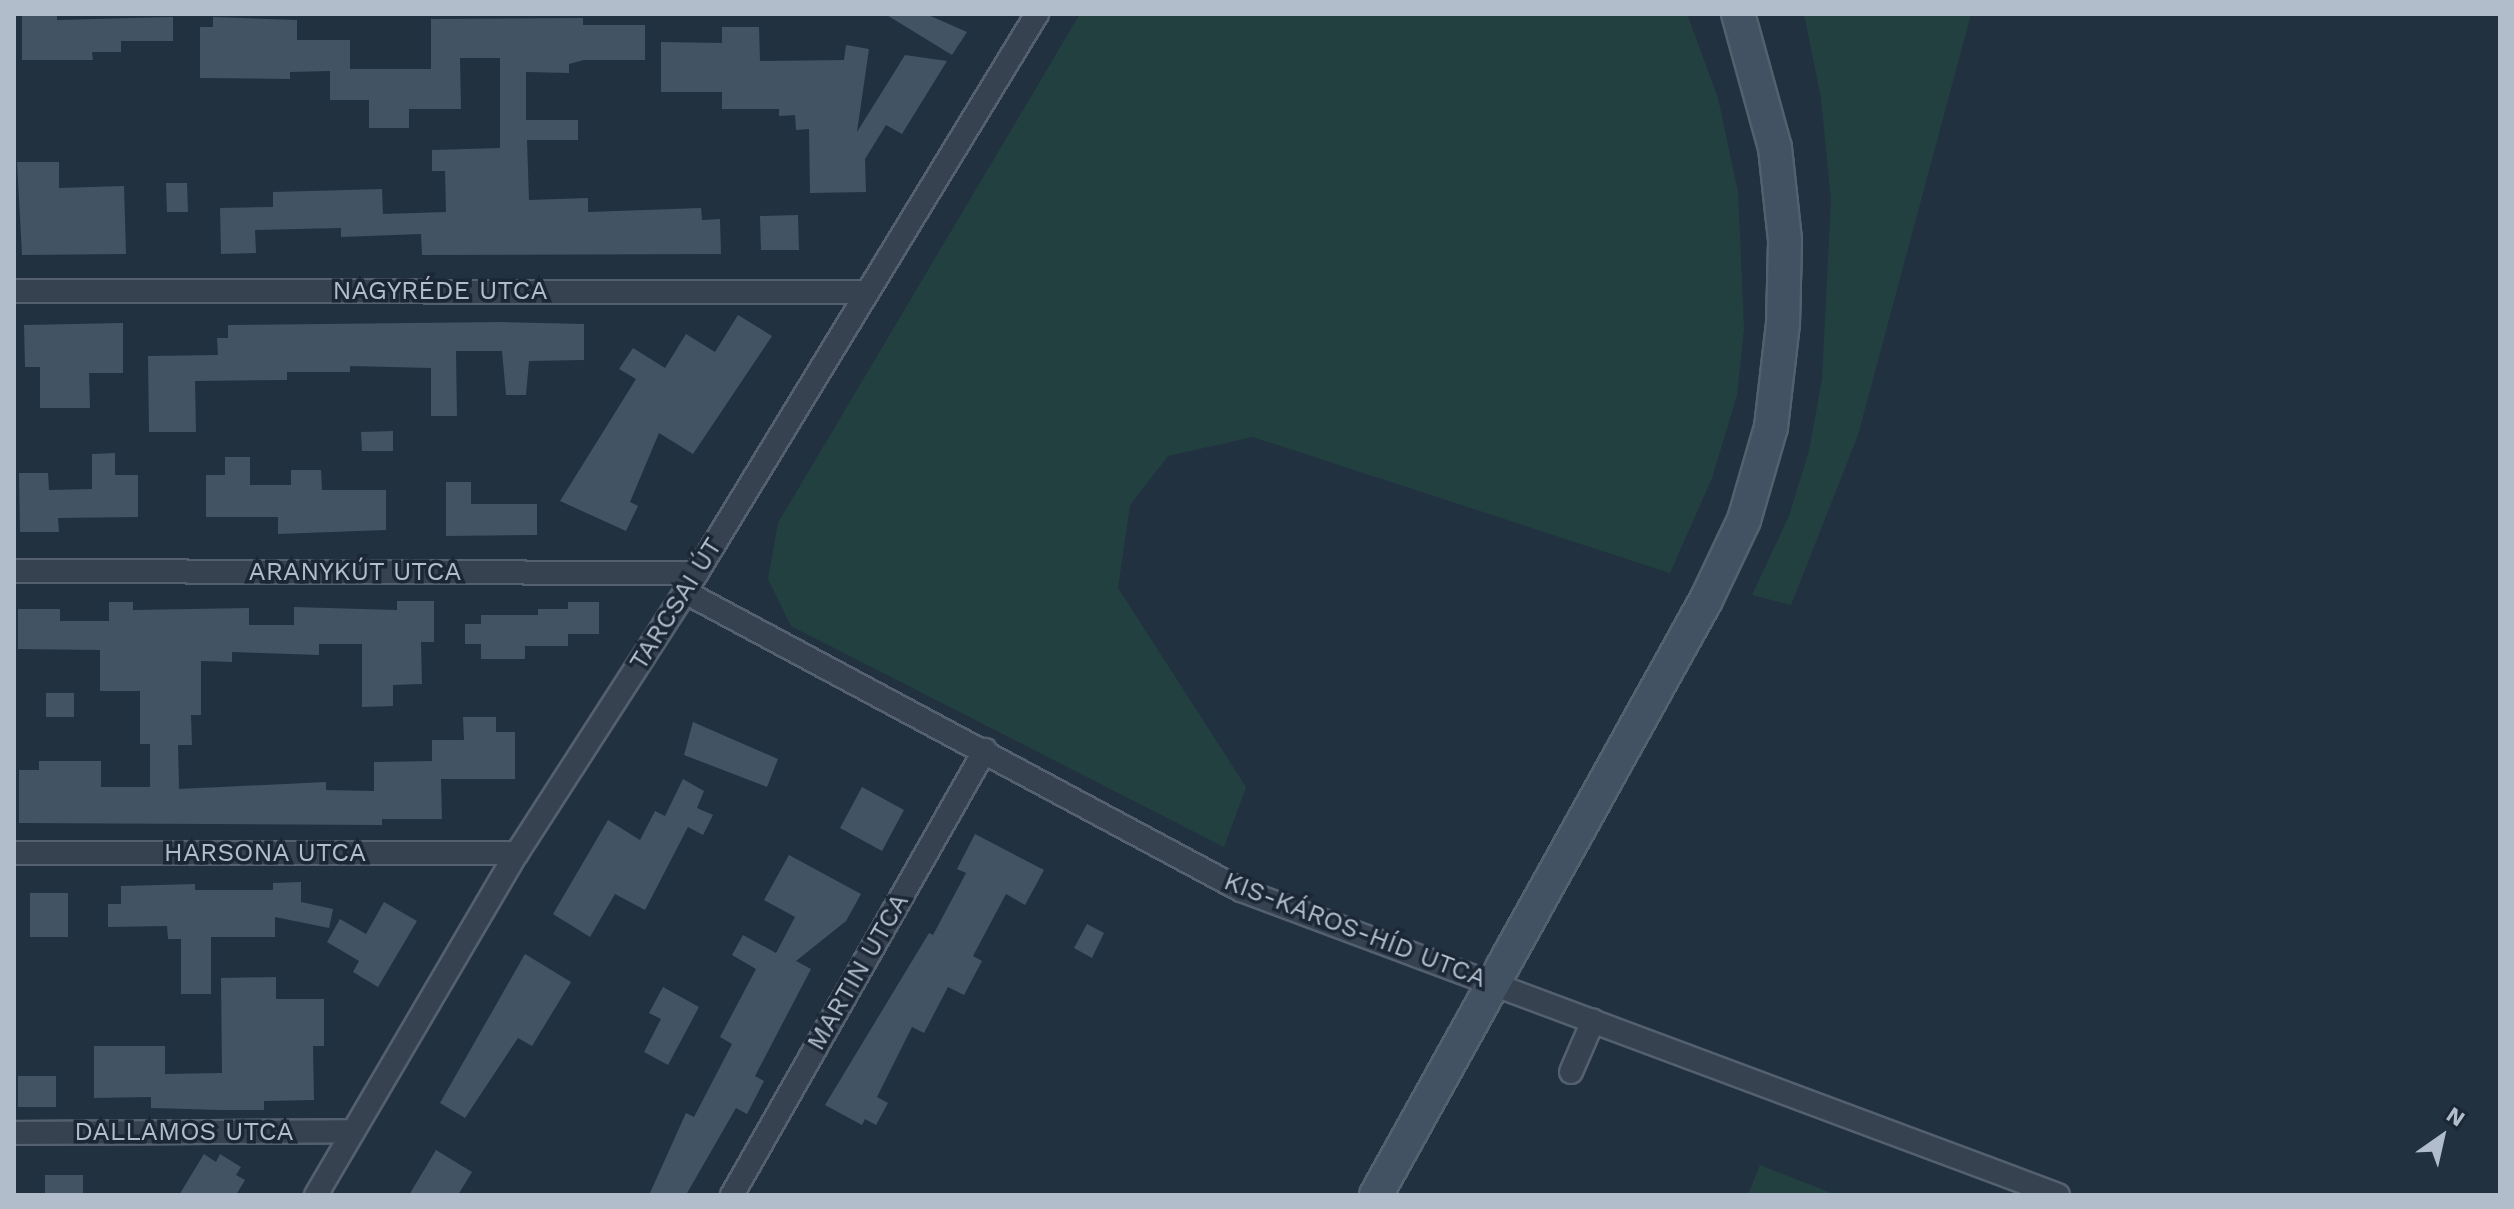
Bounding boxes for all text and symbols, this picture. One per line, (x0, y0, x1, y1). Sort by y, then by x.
street label: NAGYRÉDE UTCA (332, 275, 548, 307)
street label: TARCSAI ÚT (623, 532, 729, 676)
street label: ARANYKÚT UTCA (248, 556, 462, 588)
street label: HARSONA UTCA (163, 837, 367, 869)
street label: KIS-KÁROS-HÍD UTCA (1219, 866, 1491, 994)
street label: MARTIN UTCA (800, 888, 916, 1056)
north arrow (2402, 1097, 2482, 1177)
text: N (2442, 1102, 2469, 1132)
street label: DALLAMOS UTCA (74, 1116, 294, 1148)

